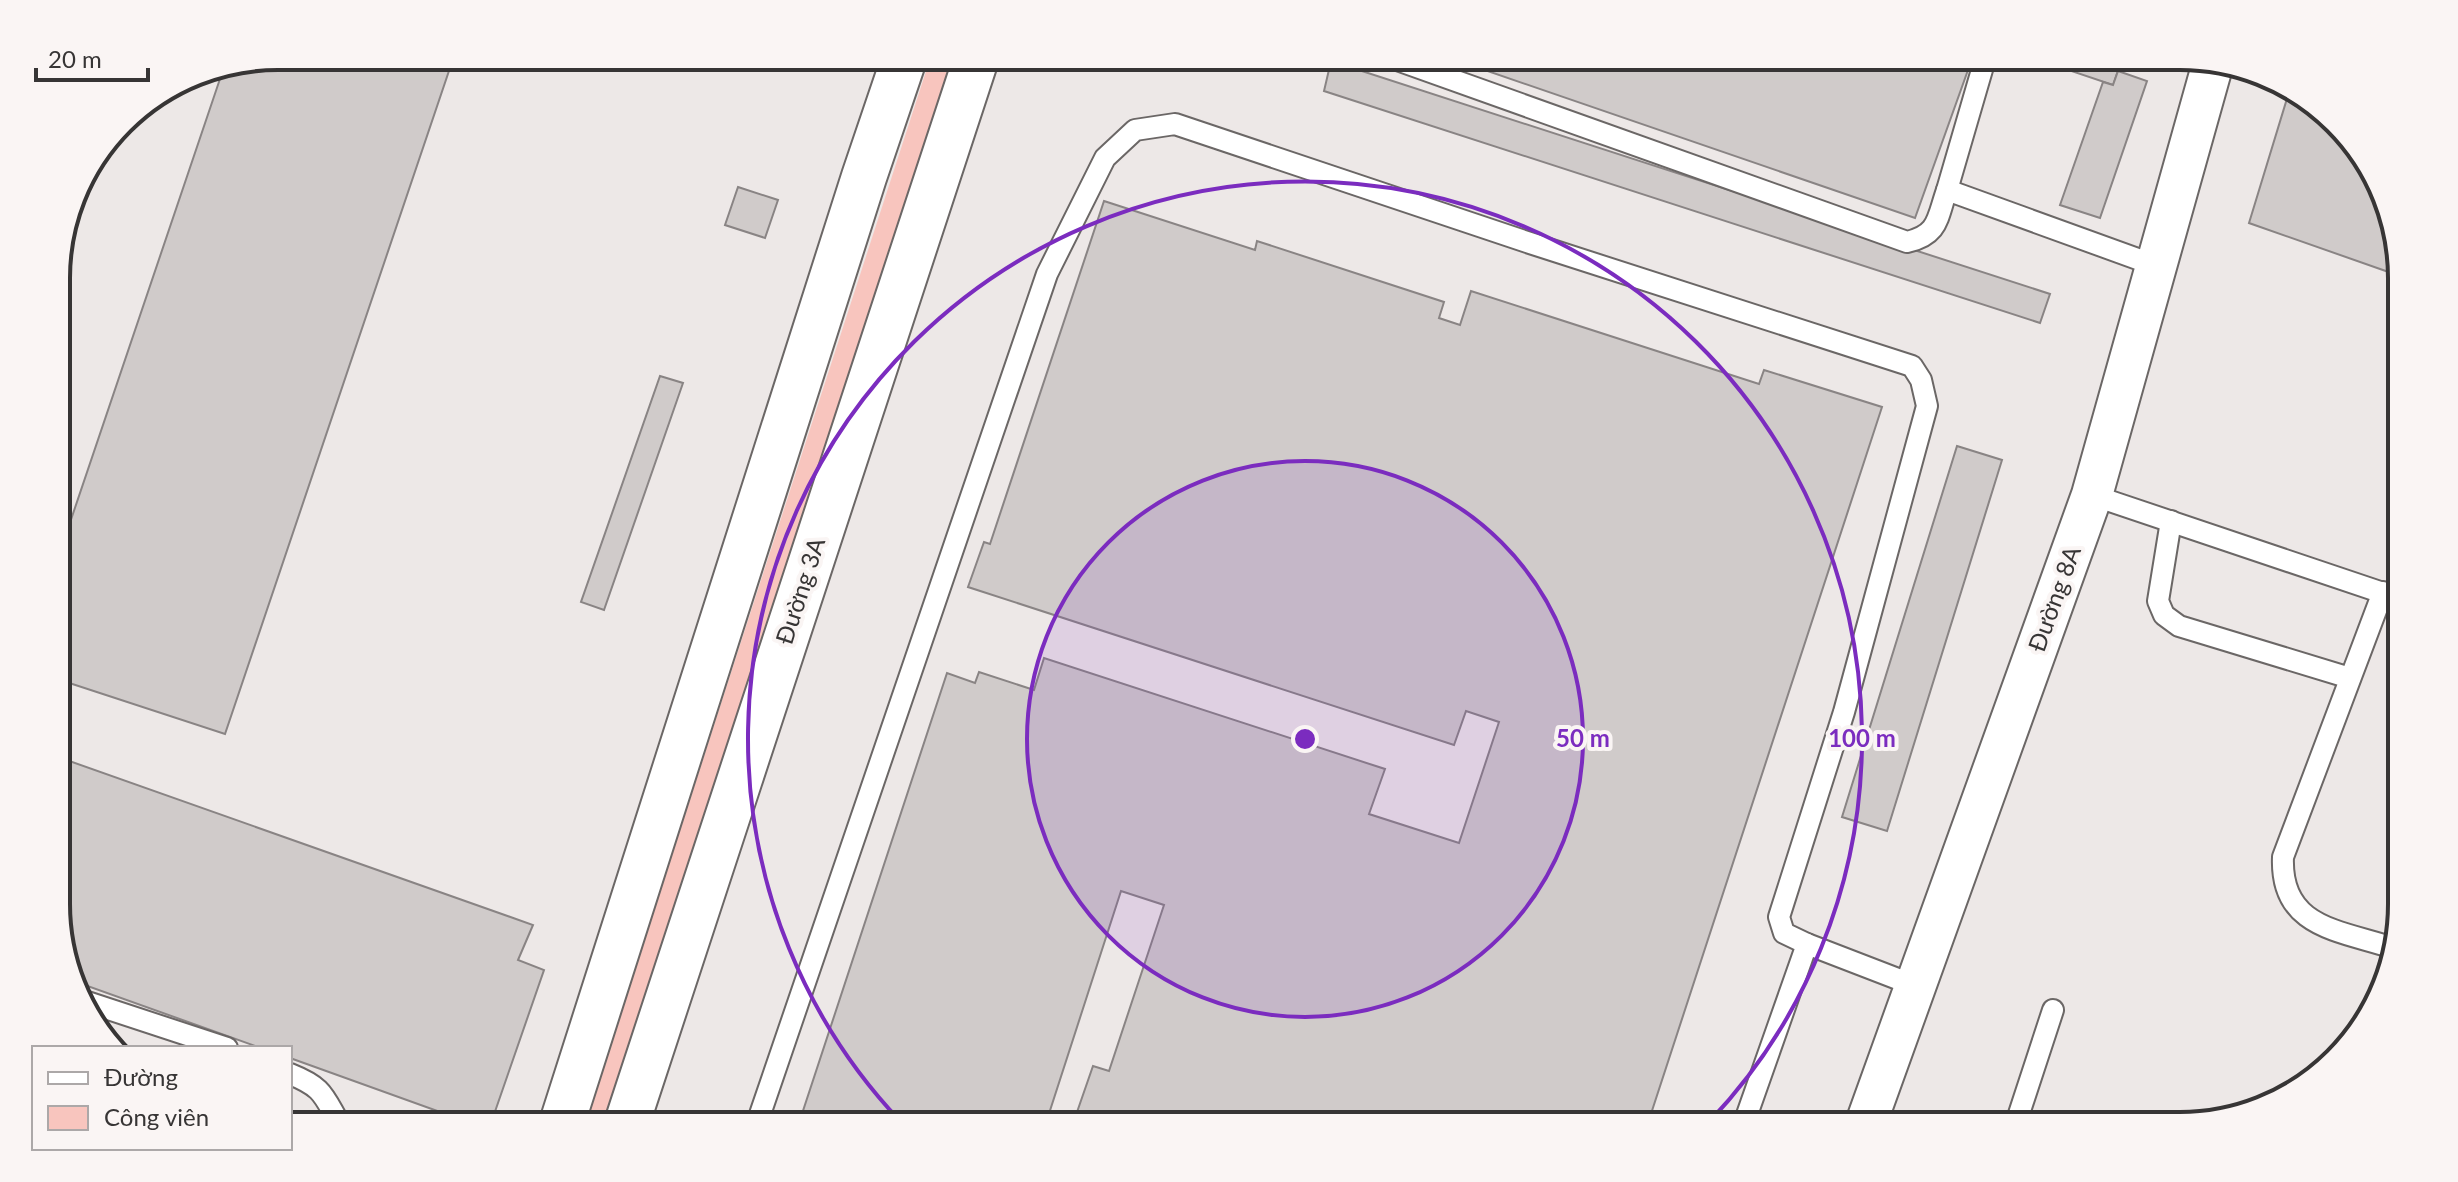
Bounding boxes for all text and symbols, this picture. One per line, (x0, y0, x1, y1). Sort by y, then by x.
scale bar (36, 32, 148, 82)
text: 20 m (48, 44, 102, 73)
street label: Đường 3A (769, 533, 831, 647)
street label: Đường 8A (2021, 541, 2086, 655)
text: 50 m (1556, 723, 1610, 752)
text: 100 m (1828, 723, 1896, 752)
centre of rings (1291, 725, 1319, 753)
legend (32, 1046, 292, 1150)
text: Đường (104, 1062, 178, 1091)
text: Công viên (104, 1102, 209, 1131)

